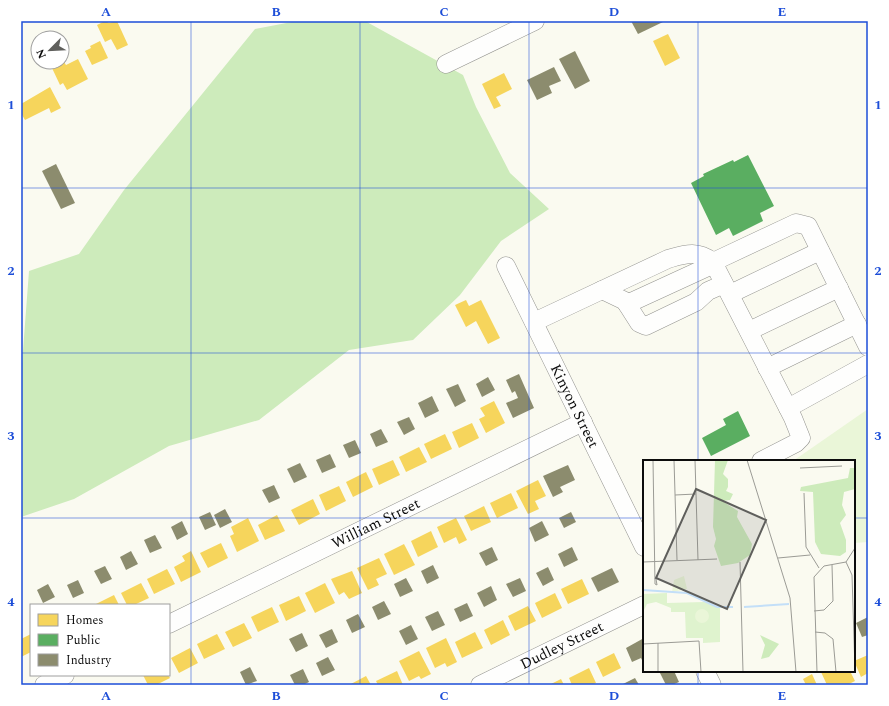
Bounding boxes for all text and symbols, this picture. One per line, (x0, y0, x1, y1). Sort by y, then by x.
text: A (101, 2, 111, 22)
text: B (271, 2, 281, 22)
text: C (439, 2, 449, 22)
text: D (609, 2, 619, 22)
text: E (778, 2, 787, 22)
north arrow (30, 30, 70, 70)
text: N (32, 46, 51, 61)
text: 1 (7, 95, 15, 115)
text: 1 (874, 95, 882, 115)
text: 2 (7, 261, 15, 281)
text: 2 (874, 261, 882, 281)
street label: Kinyon Street (544, 360, 605, 452)
text: 3 (7, 426, 15, 446)
text: 3 (874, 426, 882, 446)
inset map (643, 460, 855, 672)
street label: William Street (328, 492, 424, 555)
text: 4 (7, 592, 15, 612)
text: 4 (874, 592, 882, 612)
legend (30, 604, 170, 676)
text: Homes (66, 611, 104, 630)
street label: Dudley Street (516, 615, 608, 676)
text: Public (66, 631, 100, 650)
text: Industry (66, 651, 112, 670)
text: A (101, 686, 111, 706)
text: B (271, 686, 281, 706)
text: C (439, 686, 449, 706)
text: D (609, 686, 619, 706)
text: E (778, 686, 787, 706)

